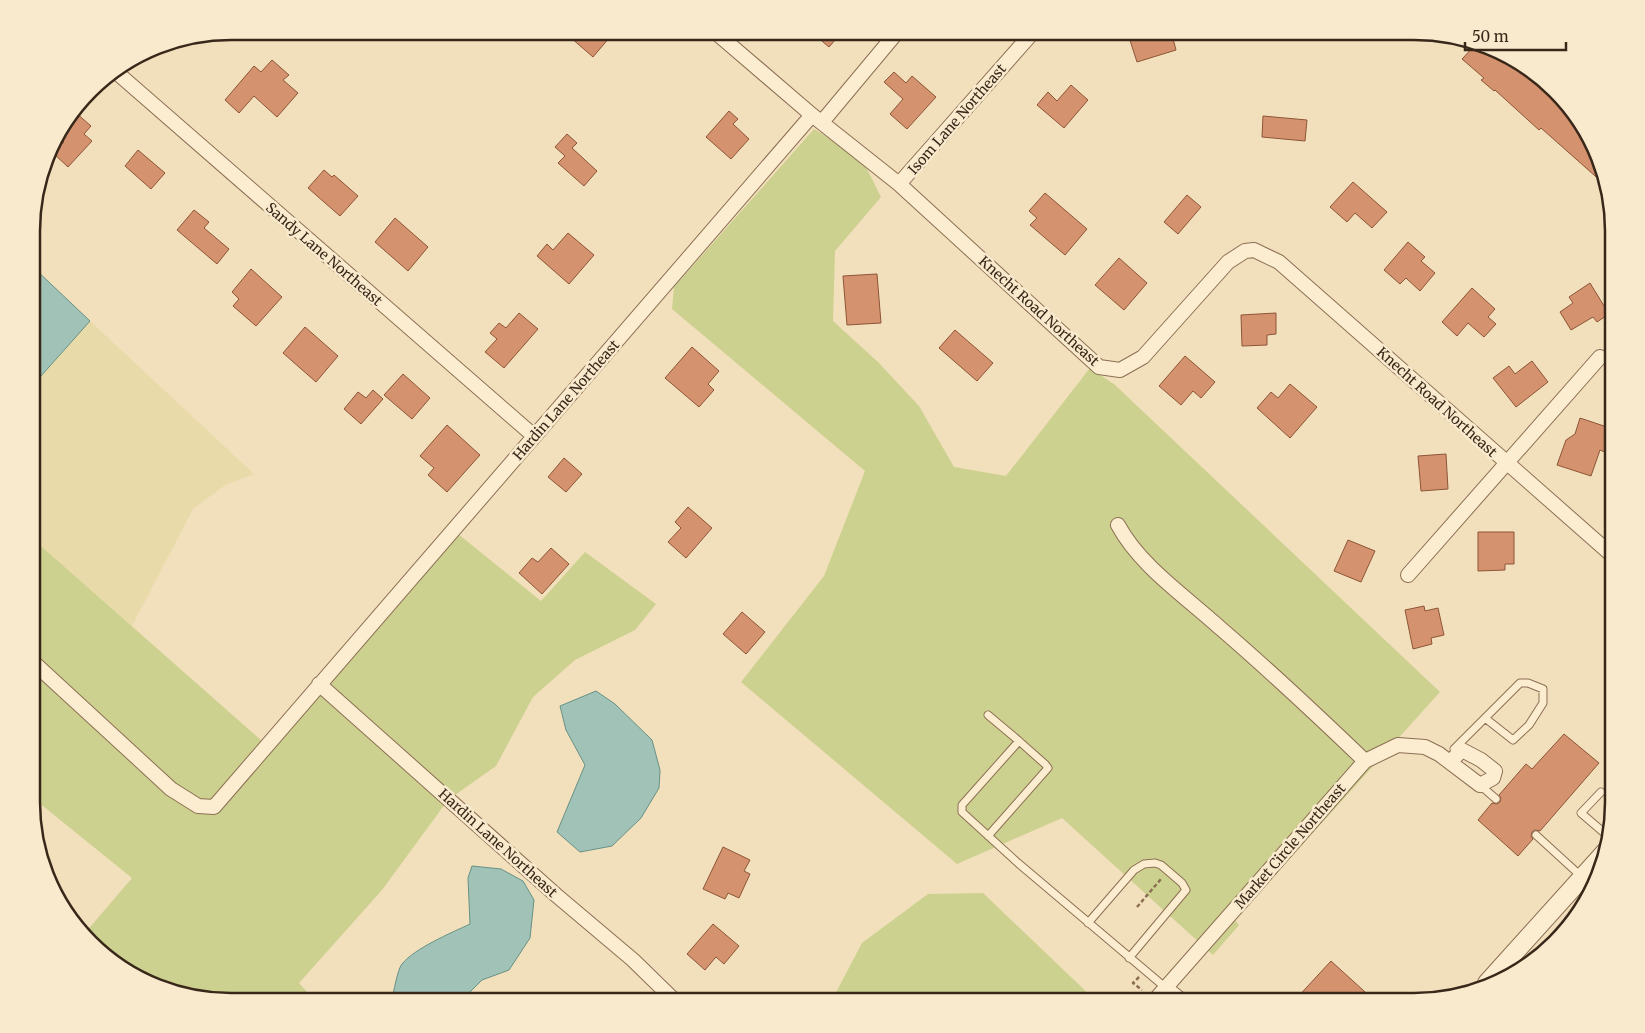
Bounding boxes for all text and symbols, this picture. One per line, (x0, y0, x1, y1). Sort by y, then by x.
scale bar (1465, 20, 1566, 52)
text: 50 m (1472, 27, 1509, 46)
street label: Isom Lane Northeast (904, 60, 1010, 178)
street label: Sandy Lane Northeast (262, 198, 386, 310)
street label: Knecht Road Northeast (975, 252, 1103, 370)
street label: Hardin Lane Northeast (509, 336, 624, 464)
street label: Knecht Road Northeast (1373, 343, 1501, 461)
street label: Market Circle Northeast (1231, 779, 1350, 912)
street label: Hardin Lane Northeast (435, 785, 561, 901)

